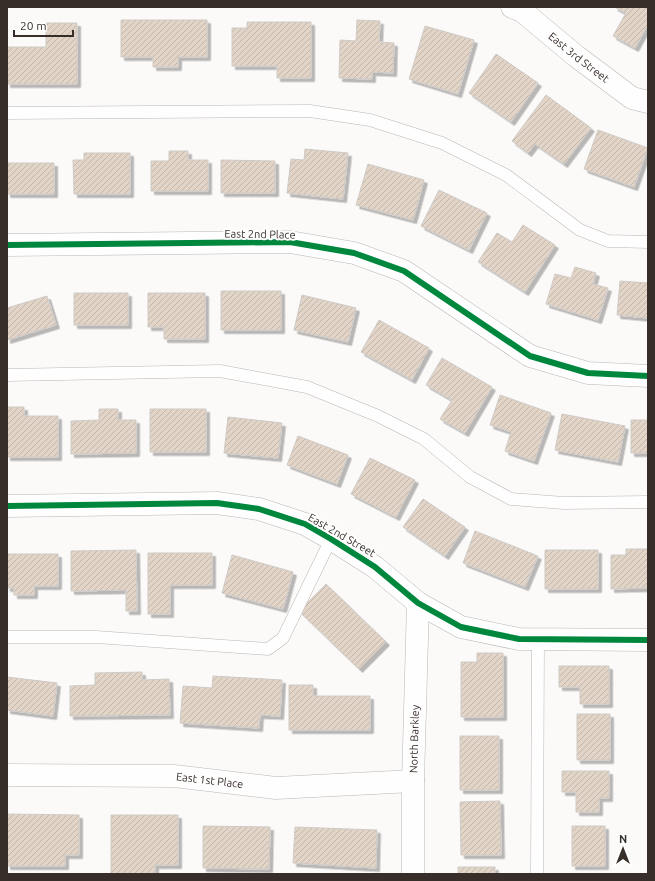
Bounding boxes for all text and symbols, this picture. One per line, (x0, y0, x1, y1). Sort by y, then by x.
scale bar (14, 12, 73, 38)
text: 20 m (20, 19, 47, 32)
street label: East 3rd Street (546, 30, 612, 85)
street label: East 2nd Place (224, 227, 296, 241)
street label: East 2nd Street (306, 511, 378, 559)
street label: North Barkley (407, 704, 421, 773)
street label: East 1st Place (175, 770, 244, 790)
north arrow (603, 829, 643, 869)
text: N (619, 833, 627, 845)

